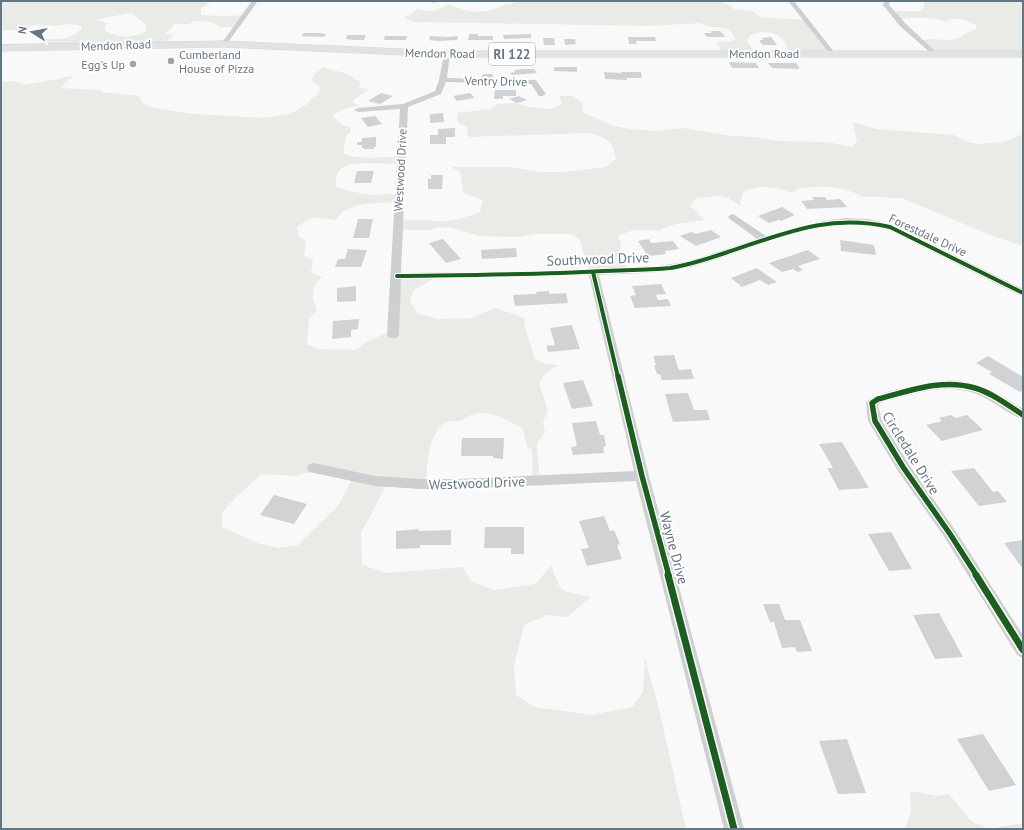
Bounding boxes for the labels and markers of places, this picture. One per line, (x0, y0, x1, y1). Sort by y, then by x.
place label: Cumberland House of Pizza (179, 47, 254, 76)
marker: Cumberland House of Pizza (166, 56, 176, 66)
place label: Egg's Up (81, 57, 125, 72)
marker: Egg's Up (128, 59, 138, 69)

